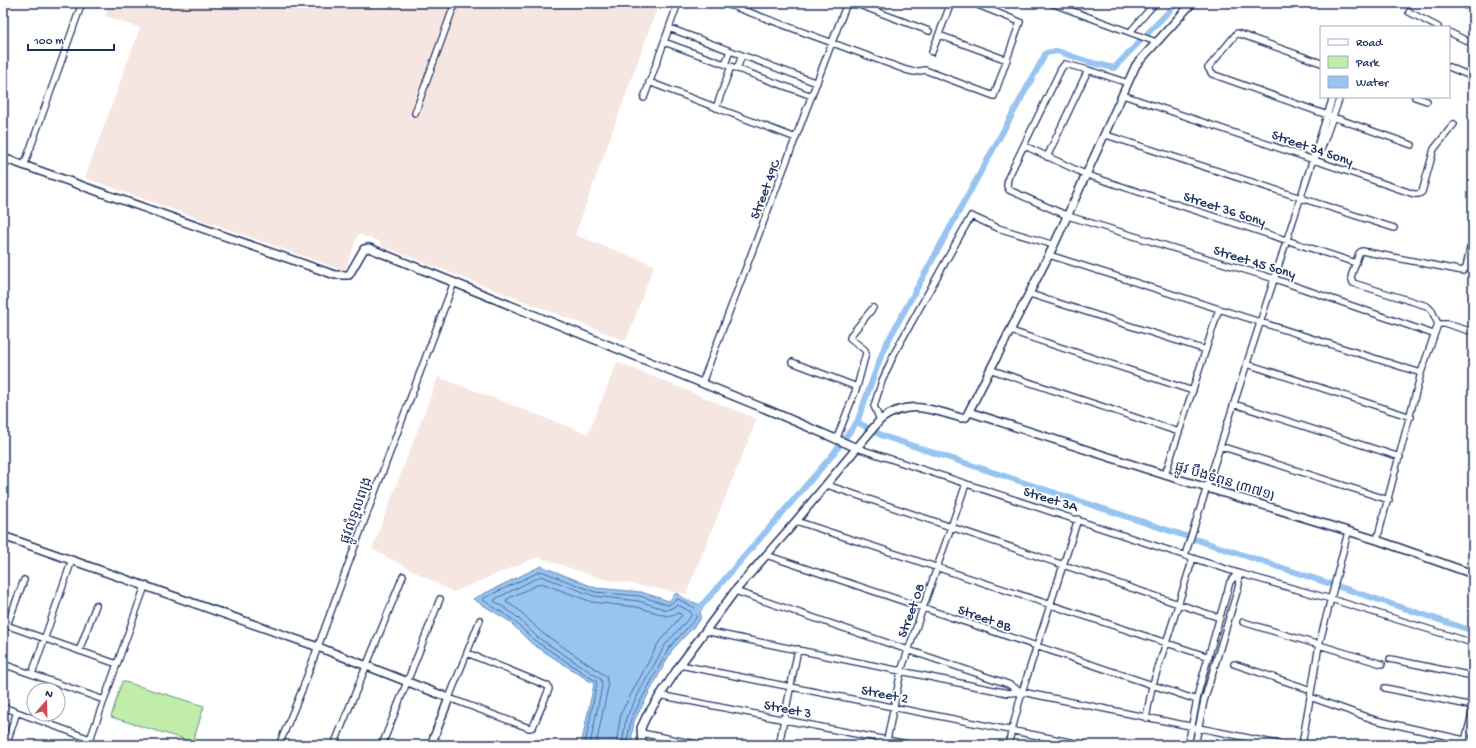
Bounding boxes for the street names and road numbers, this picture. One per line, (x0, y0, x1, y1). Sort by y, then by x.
street label: Street 34 Sony (1269, 127, 1355, 171)
street label: Street 49C (747, 157, 786, 222)
street label: Street 36 Sony (1181, 189, 1268, 232)
street label: Street 45 Sony (1211, 243, 1298, 284)
street label: ផ្លូវ បឹងទំពុន (៣៧១) (1172, 458, 1277, 507)
street label: ផ្លូវលំទួលពង្រ (337, 475, 378, 547)
street label: Street 3A (1021, 484, 1080, 517)
street label: Street 08 (895, 581, 930, 640)
street label: Street 8B (955, 602, 1014, 637)
street label: Street 2 (860, 683, 910, 708)
street label: Street 3 (762, 698, 813, 723)

